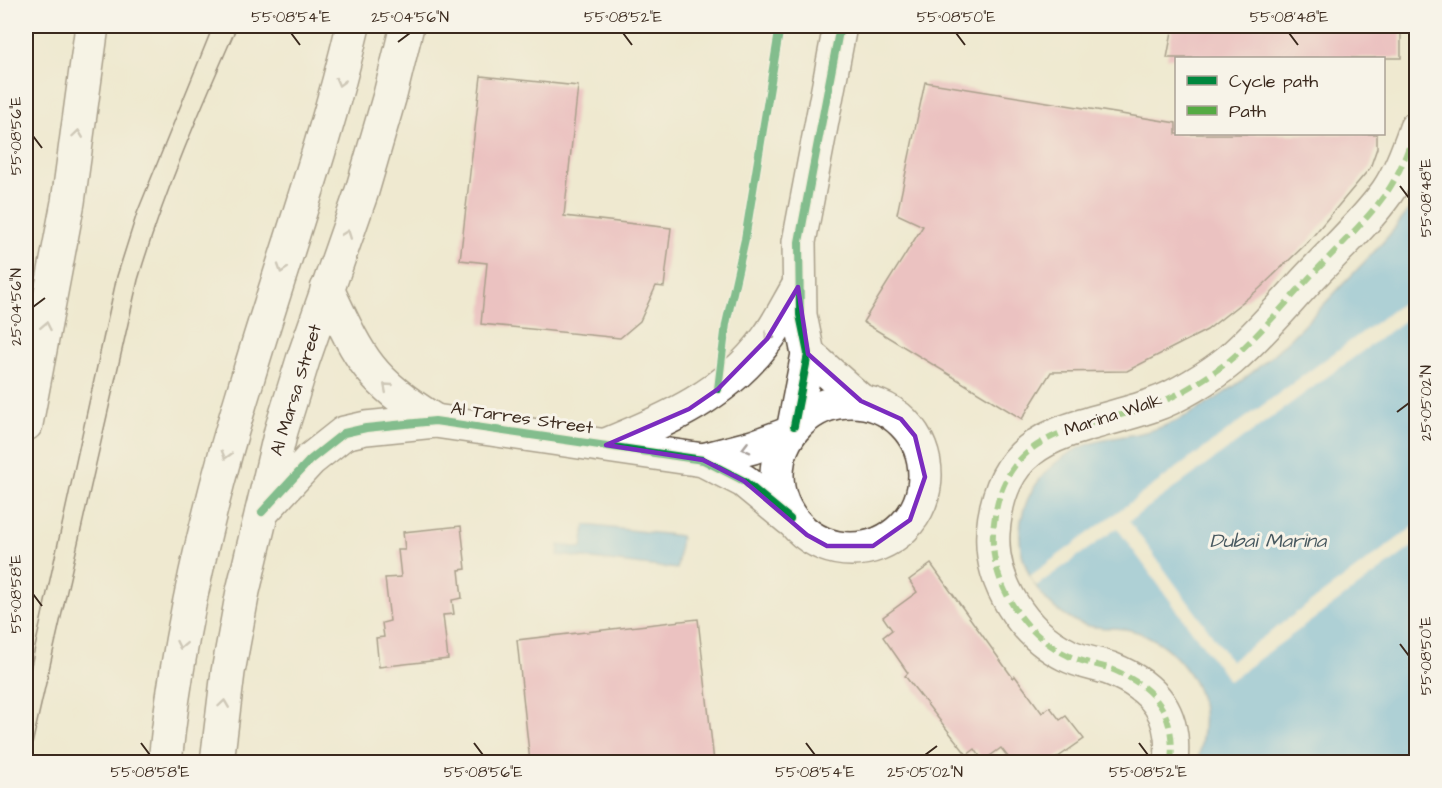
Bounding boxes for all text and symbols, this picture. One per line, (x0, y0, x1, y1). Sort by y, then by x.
text: 55°08'54"E (251, 7, 331, 28)
text: 25°04'56"N (371, 7, 449, 28)
text: 55°08'52"E (584, 7, 662, 28)
text: 55°08'50"E (917, 7, 995, 28)
text: 55°08'48"E (1250, 7, 1328, 28)
legend (1175, 57, 1385, 135)
text: Cycle path (1229, 69, 1318, 95)
one-way arrow (334, 77, 347, 87)
text: 55°08'56"E (6, 97, 27, 175)
text: Path (1229, 99, 1266, 124)
one-way arrow (71, 129, 83, 138)
text: 55°08'48"E (1416, 159, 1437, 237)
one-way arrow (339, 229, 352, 240)
one-way arrow (277, 263, 289, 274)
text: 25°04'56"N (6, 268, 27, 346)
street label: Al Marsa Street (264, 320, 328, 459)
one-way arrow (39, 321, 52, 331)
one-way arrow (764, 330, 775, 341)
text: 25°05'02"N (1416, 365, 1437, 441)
one-way arrow (383, 384, 394, 395)
street label: Marina Walk (1061, 387, 1165, 443)
street label: Al Tarres Street (449, 396, 595, 440)
one-way arrow (741, 441, 751, 454)
one-way arrow (221, 449, 233, 460)
water label: Dubai Marina (1210, 527, 1327, 555)
text: 55°08'58"E (6, 554, 27, 633)
text: 55°08'50"E (1416, 617, 1437, 695)
one-way arrow (175, 640, 188, 650)
one-way arrow (217, 700, 230, 709)
text: 55°08'58"E (111, 762, 190, 783)
text: 55°08'56"E (444, 762, 522, 783)
text: 55°08'54"E (775, 762, 855, 783)
text: 25°05'02"N (887, 762, 963, 783)
text: 55°08'52"E (1109, 762, 1187, 783)

